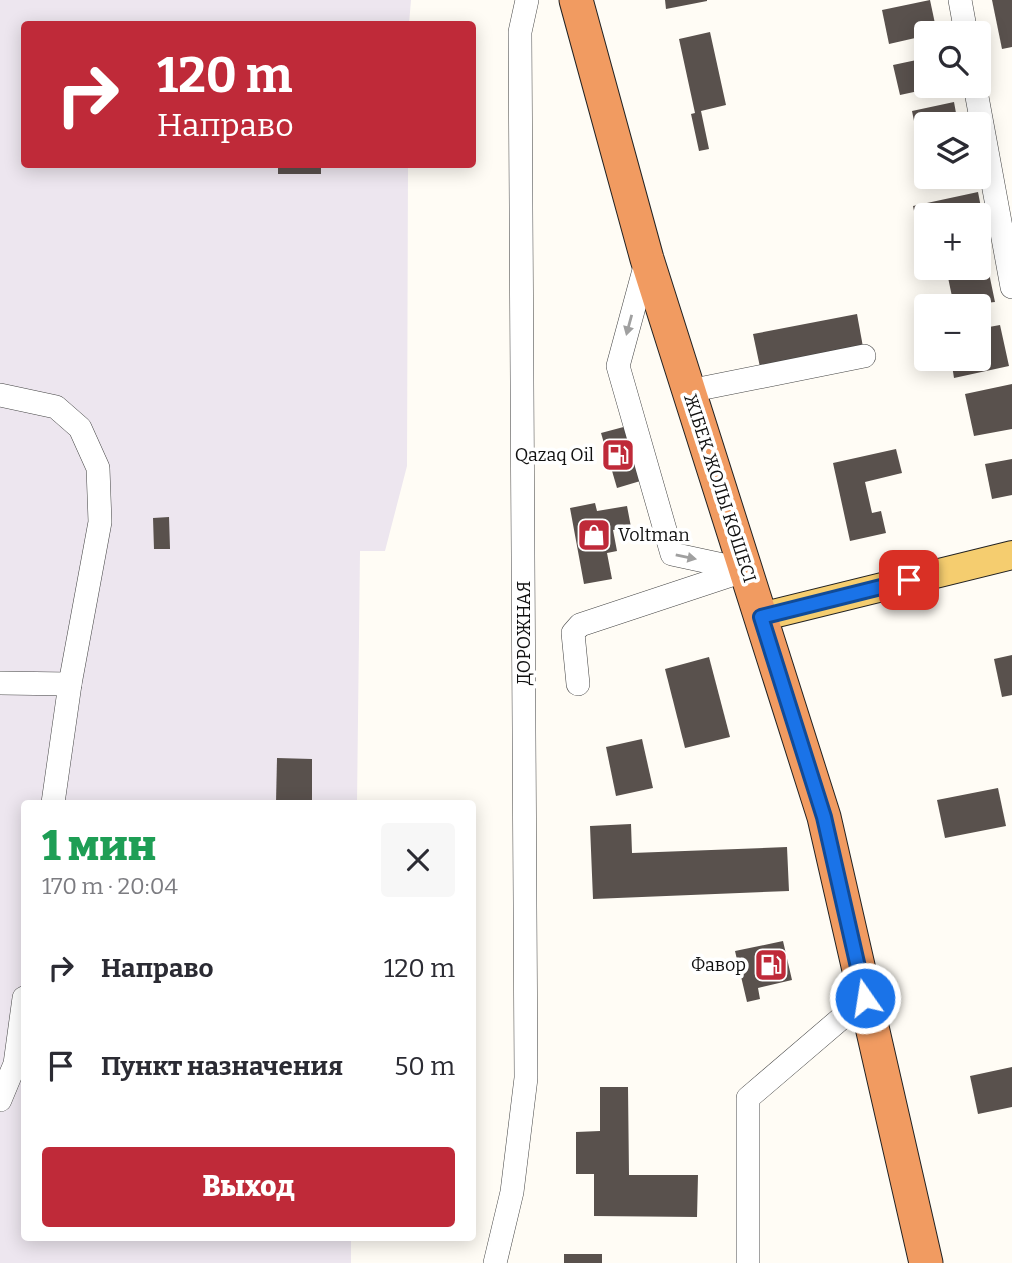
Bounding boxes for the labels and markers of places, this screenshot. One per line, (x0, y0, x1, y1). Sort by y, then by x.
fuel station icon: Qazaq Oil (599, 436, 637, 474)
place label: Qazaq Oil (515, 444, 594, 466)
shop icon: Voltman (575, 516, 613, 554)
place label: Voltman (618, 524, 690, 546)
pin (879, 550, 939, 610)
fuel station icon: Фавор (752, 946, 790, 984)
place label: Фавор (691, 954, 746, 976)

